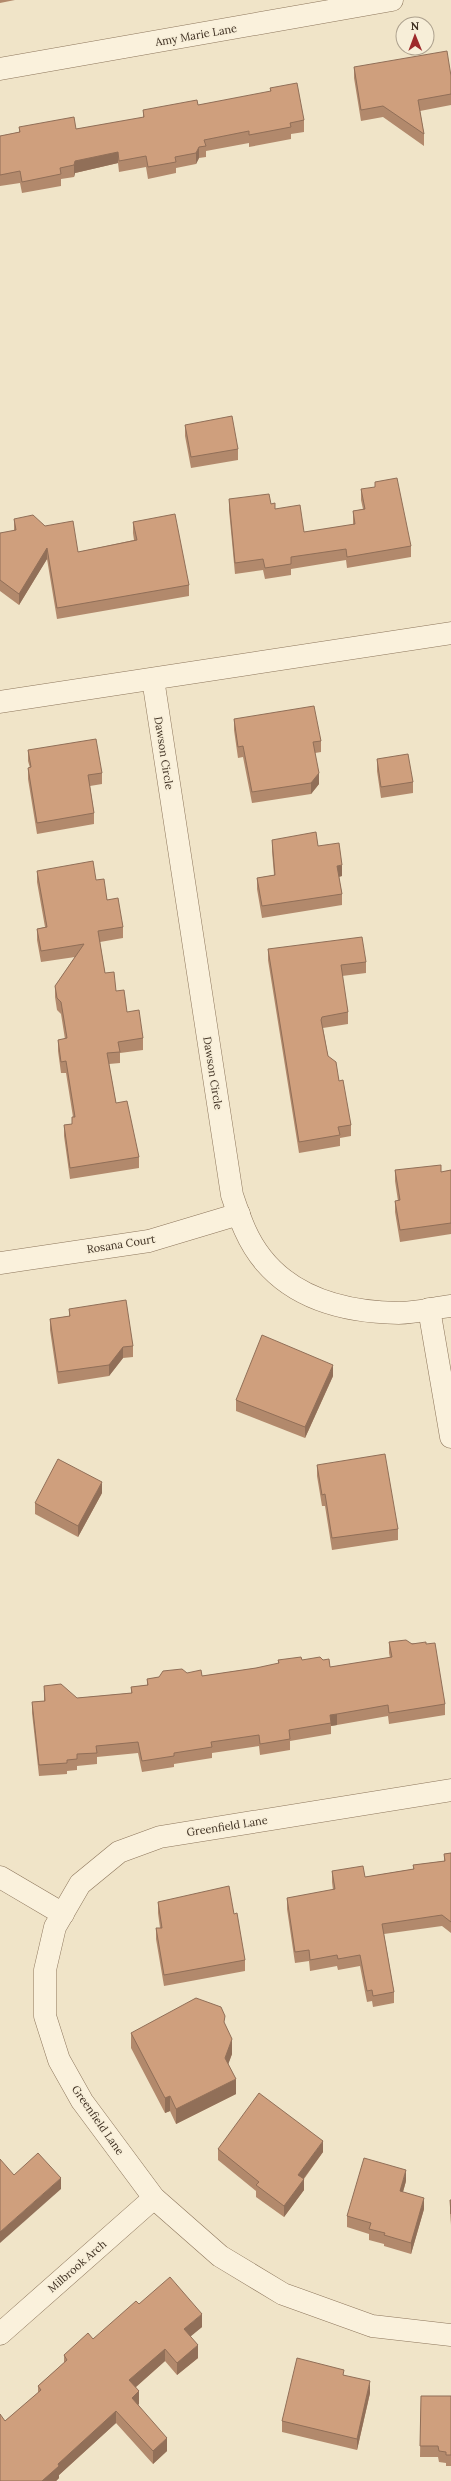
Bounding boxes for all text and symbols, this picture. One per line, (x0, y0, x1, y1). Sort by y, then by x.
north arrow (395, 16, 435, 56)
text: N (410, 19, 420, 33)
street label: Amy Marie Lane (153, 21, 238, 49)
street label: Dawson Circle (151, 715, 177, 791)
street label: Dawson Circle (200, 1035, 226, 1111)
street label: Rosana Court (86, 1232, 157, 1256)
street label: Greenfield Lane (186, 1813, 269, 1839)
street label: Greenfield Lane (69, 2082, 127, 2158)
street label: Milbrook Arch (45, 2237, 109, 2295)

